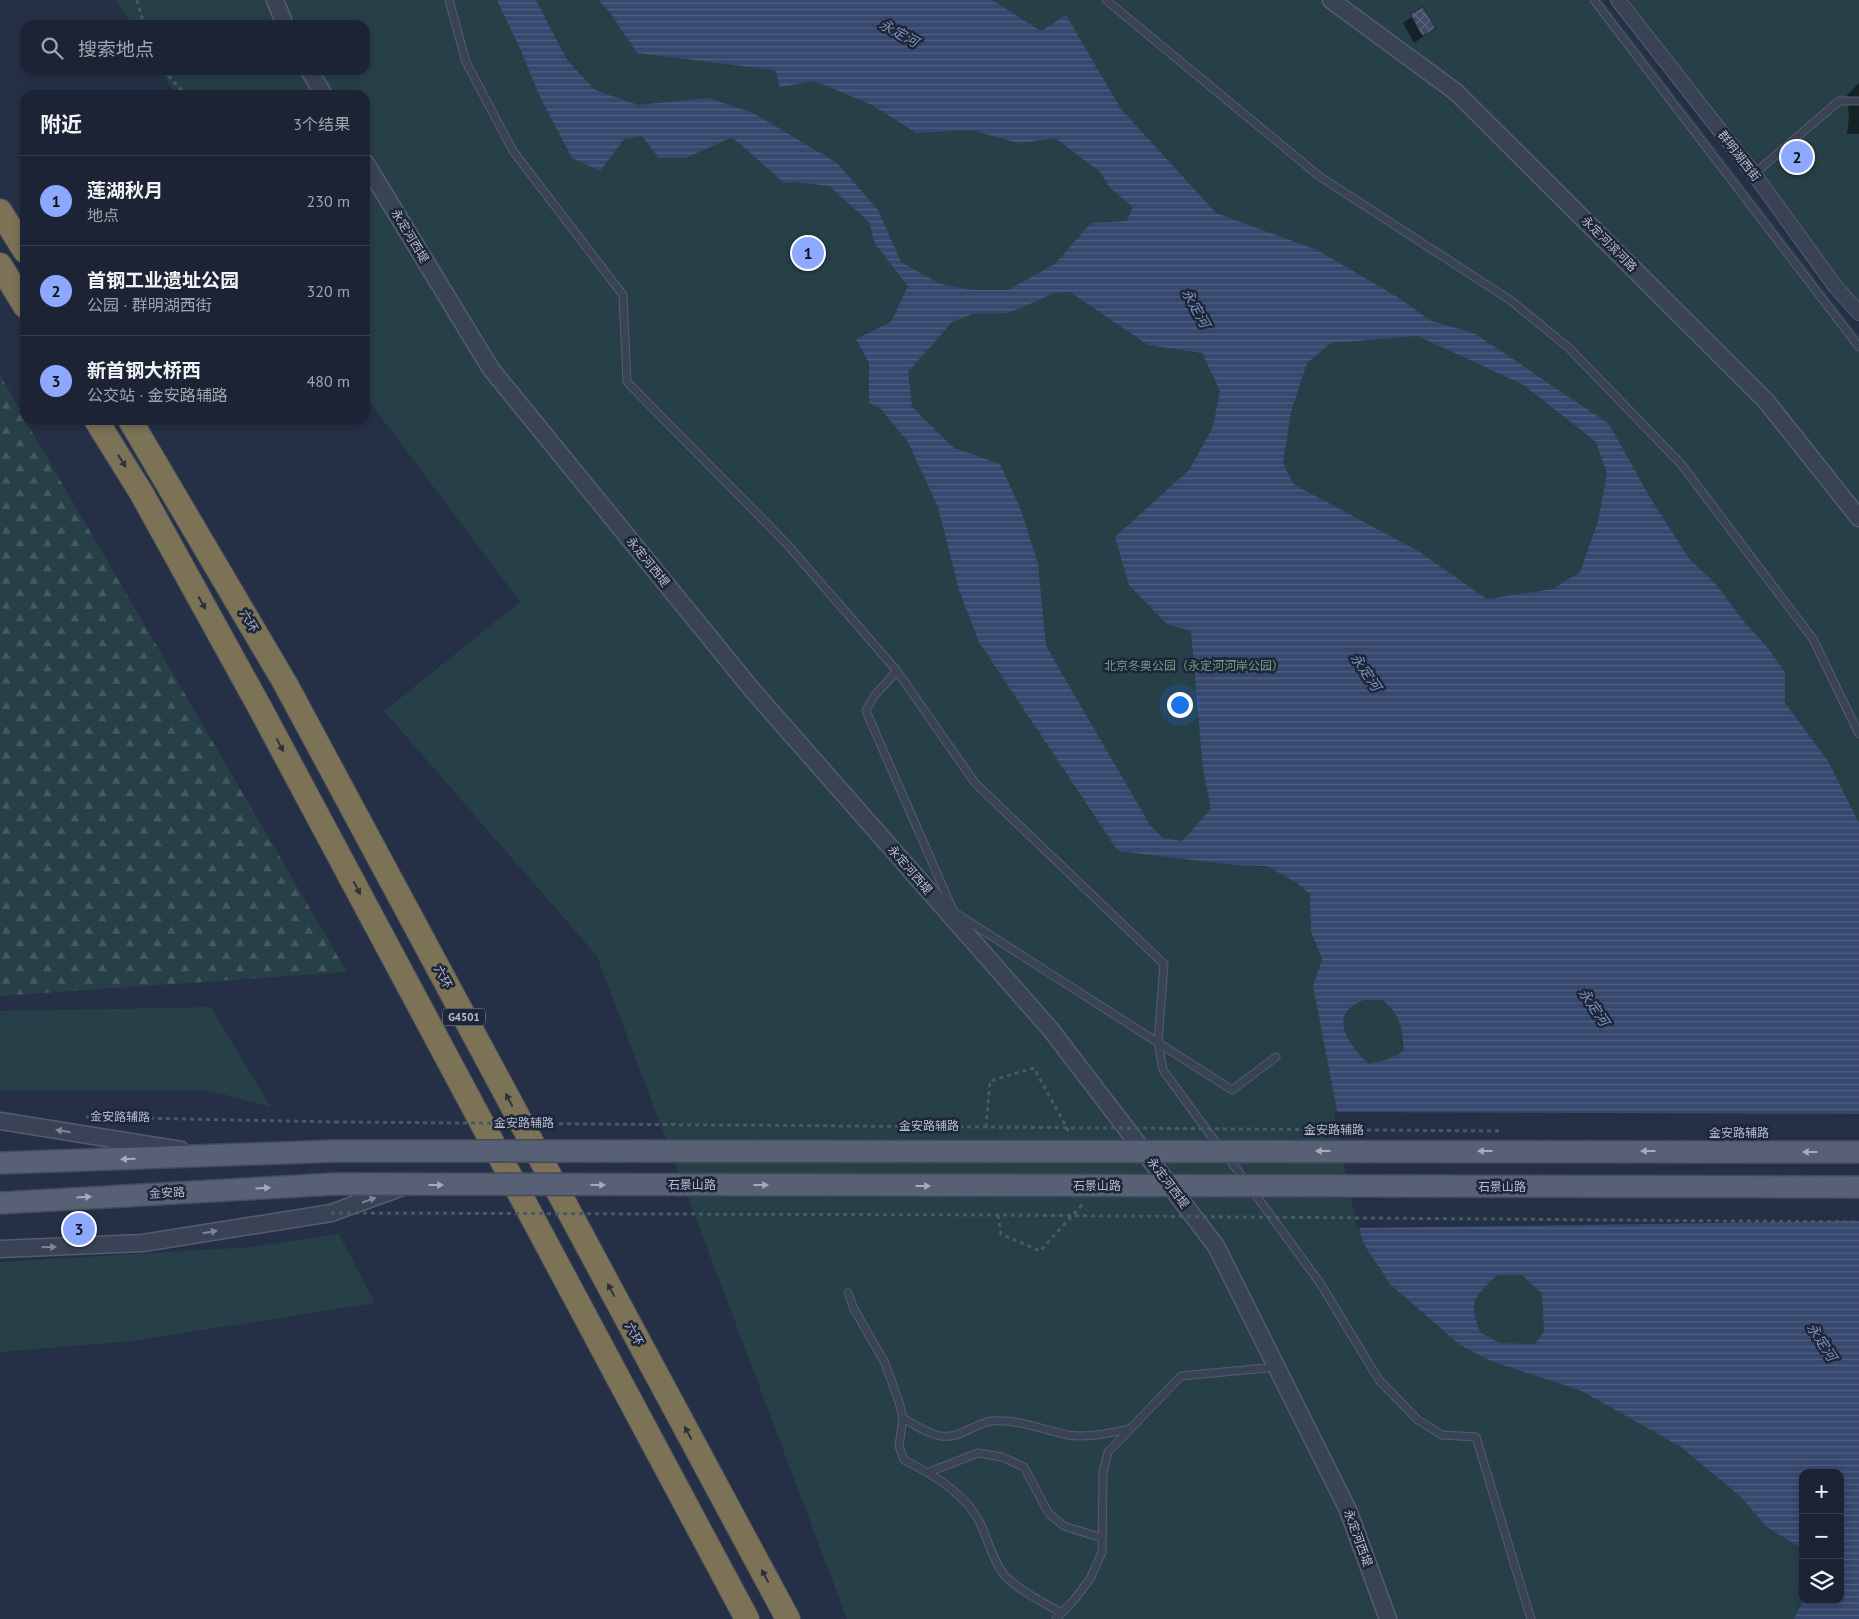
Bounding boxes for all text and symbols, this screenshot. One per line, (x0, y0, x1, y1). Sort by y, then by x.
water label: 永定河 (876, 15, 924, 53)
search box (20, 20, 370, 75)
icon: search (38, 34, 66, 62)
text: 搜索地点 (78, 37, 154, 61)
text: 附近 (40, 111, 82, 138)
text: 3个结果 (293, 114, 350, 134)
street label: 群明湖西街 (1715, 127, 1764, 184)
pin: 2 (1781, 138, 1813, 176)
text: 莲湖秋月 (87, 178, 163, 202)
text: 1 (51, 191, 61, 211)
text: 230 m (307, 191, 350, 211)
text: 地点 (87, 205, 119, 225)
street label: 永定河西堤 (389, 206, 432, 265)
street label: 永定河滨河路 (1579, 213, 1640, 274)
pin: 1 (792, 234, 824, 272)
text: 首钢工业遗址公园 (87, 268, 239, 292)
text: 2 (51, 281, 61, 301)
text: 320 m (307, 281, 350, 301)
water label: 永定河 (1178, 285, 1216, 333)
text: 公园 · 群明湖西街 (87, 295, 212, 315)
text: 新首钢大桥西 (87, 358, 201, 382)
text: 3 (51, 371, 61, 391)
text: 480 m (307, 371, 350, 391)
text: 公交站 · 金安路辅路 (87, 385, 228, 405)
one-way arrow (117, 455, 126, 468)
street label: 永定河西堤 (624, 534, 673, 590)
one-way arrow (198, 595, 206, 610)
street label: 六环 (237, 607, 262, 635)
water label: 永定河 (1347, 650, 1387, 697)
park label: 北京冬奥公园（永定河河岸公园） (1104, 658, 1284, 673)
your location (1167, 692, 1193, 718)
one-way arrow (276, 738, 284, 752)
street label: 永定河西堤 (885, 842, 936, 897)
one-way arrow (353, 881, 361, 896)
street label: 六环 (431, 963, 456, 991)
water label: 永定河 (1575, 985, 1615, 1032)
road number: G4501 (443, 1009, 485, 1026)
one-way arrow (505, 1093, 513, 1108)
street label: 金安路辅路 (90, 1108, 150, 1125)
street label: 金安路辅路 (494, 1115, 554, 1130)
street label: 金安路辅路 (899, 1118, 959, 1133)
street label: 金安路辅路 (1304, 1122, 1364, 1137)
street label: 金安路辅路 (1709, 1125, 1769, 1140)
one-way arrow (55, 1127, 71, 1135)
one-way arrow (1315, 1147, 1331, 1155)
one-way arrow (1477, 1147, 1493, 1155)
one-way arrow (1640, 1147, 1656, 1155)
one-way arrow (1802, 1148, 1818, 1156)
street label: 永定河西堤 (1144, 1154, 1192, 1211)
one-way arrow (120, 1155, 136, 1163)
street label: 石景山路 (668, 1177, 716, 1192)
street label: 石景山路 (1073, 1178, 1121, 1193)
street label: 石景山路 (1478, 1179, 1526, 1194)
one-way arrow (428, 1181, 444, 1189)
one-way arrow (591, 1181, 607, 1189)
one-way arrow (753, 1181, 769, 1189)
one-way arrow (916, 1182, 932, 1190)
street label: 金安路 (149, 1184, 185, 1201)
one-way arrow (256, 1184, 272, 1192)
one-way arrow (76, 1193, 92, 1201)
one-way arrow (362, 1196, 377, 1204)
pin: 3 (63, 1210, 95, 1248)
one-way arrow (203, 1228, 219, 1236)
one-way arrow (41, 1243, 57, 1251)
one-way arrow (607, 1282, 615, 1297)
water label: 永定河 (1803, 1319, 1843, 1367)
street label: 六环 (622, 1320, 647, 1348)
one-way arrow (684, 1426, 692, 1440)
map controls (1799, 1469, 1844, 1604)
button: + (1799, 1469, 1844, 1514)
street label: 永定河西堤 (1341, 1507, 1376, 1569)
button: − (1799, 1514, 1844, 1559)
button: layers (1799, 1559, 1844, 1604)
one-way arrow (760, 1569, 769, 1583)

